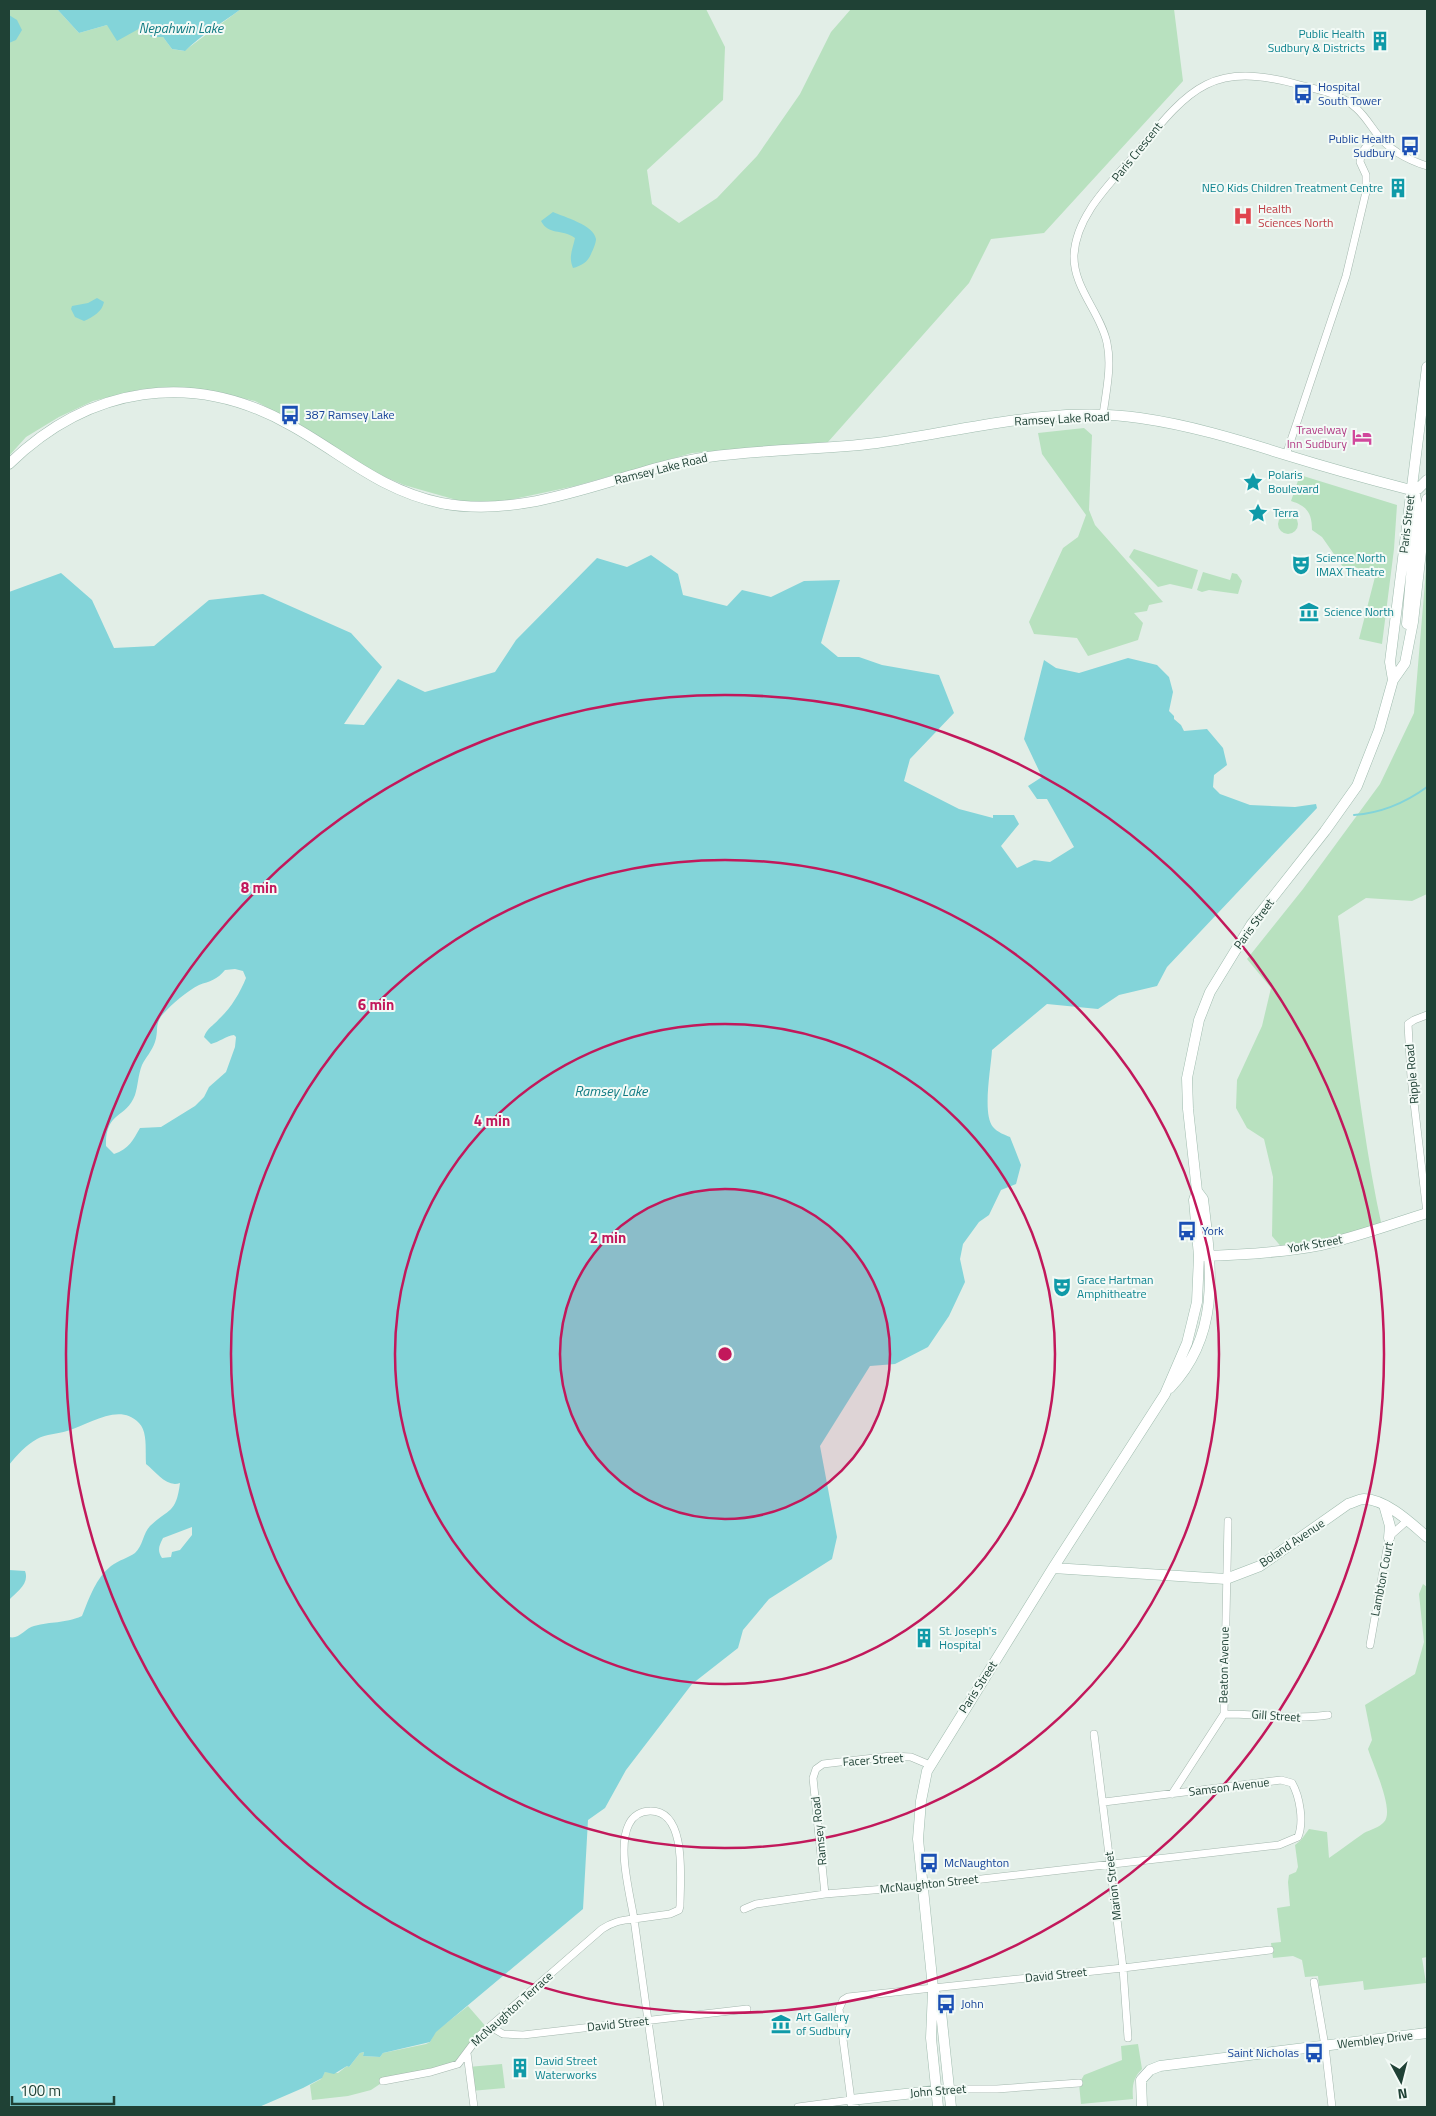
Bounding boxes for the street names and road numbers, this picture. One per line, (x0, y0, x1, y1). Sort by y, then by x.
street label: Paris Crescent (1107, 117, 1167, 186)
street label: Ramsey Lake Road (1014, 407, 1110, 430)
street label: Ramsey Lake Road (612, 448, 709, 489)
street label: Paris Street (1393, 493, 1420, 554)
street label: Paris Street (1229, 894, 1279, 953)
street label: Ripple Road (1399, 1043, 1424, 1105)
street label: York Street (1286, 1229, 1345, 1258)
street label: Boland Avenue (1255, 1514, 1328, 1572)
street label: Lambton Court (1365, 1539, 1398, 1618)
street label: Beaton Avenue (1213, 1627, 1234, 1703)
street label: Paris Street (954, 1656, 1002, 1717)
street label: Gill Street (1251, 1704, 1302, 1727)
street label: Facer Street (842, 1748, 905, 1771)
street label: Samson Avenue (1188, 1772, 1270, 1801)
street label: Ramsey Road (805, 1796, 832, 1867)
street label: Marion Street (1099, 1850, 1126, 1922)
street label: McNaughton Street (879, 1869, 980, 1898)
street label: David Street (1024, 1962, 1089, 1987)
street label: McNaughton Terrace (466, 1967, 557, 2051)
street label: David Street (586, 2011, 651, 2036)
street label: Wembley Drive (1336, 2025, 1414, 2054)
street label: John Street (909, 2079, 968, 2102)

